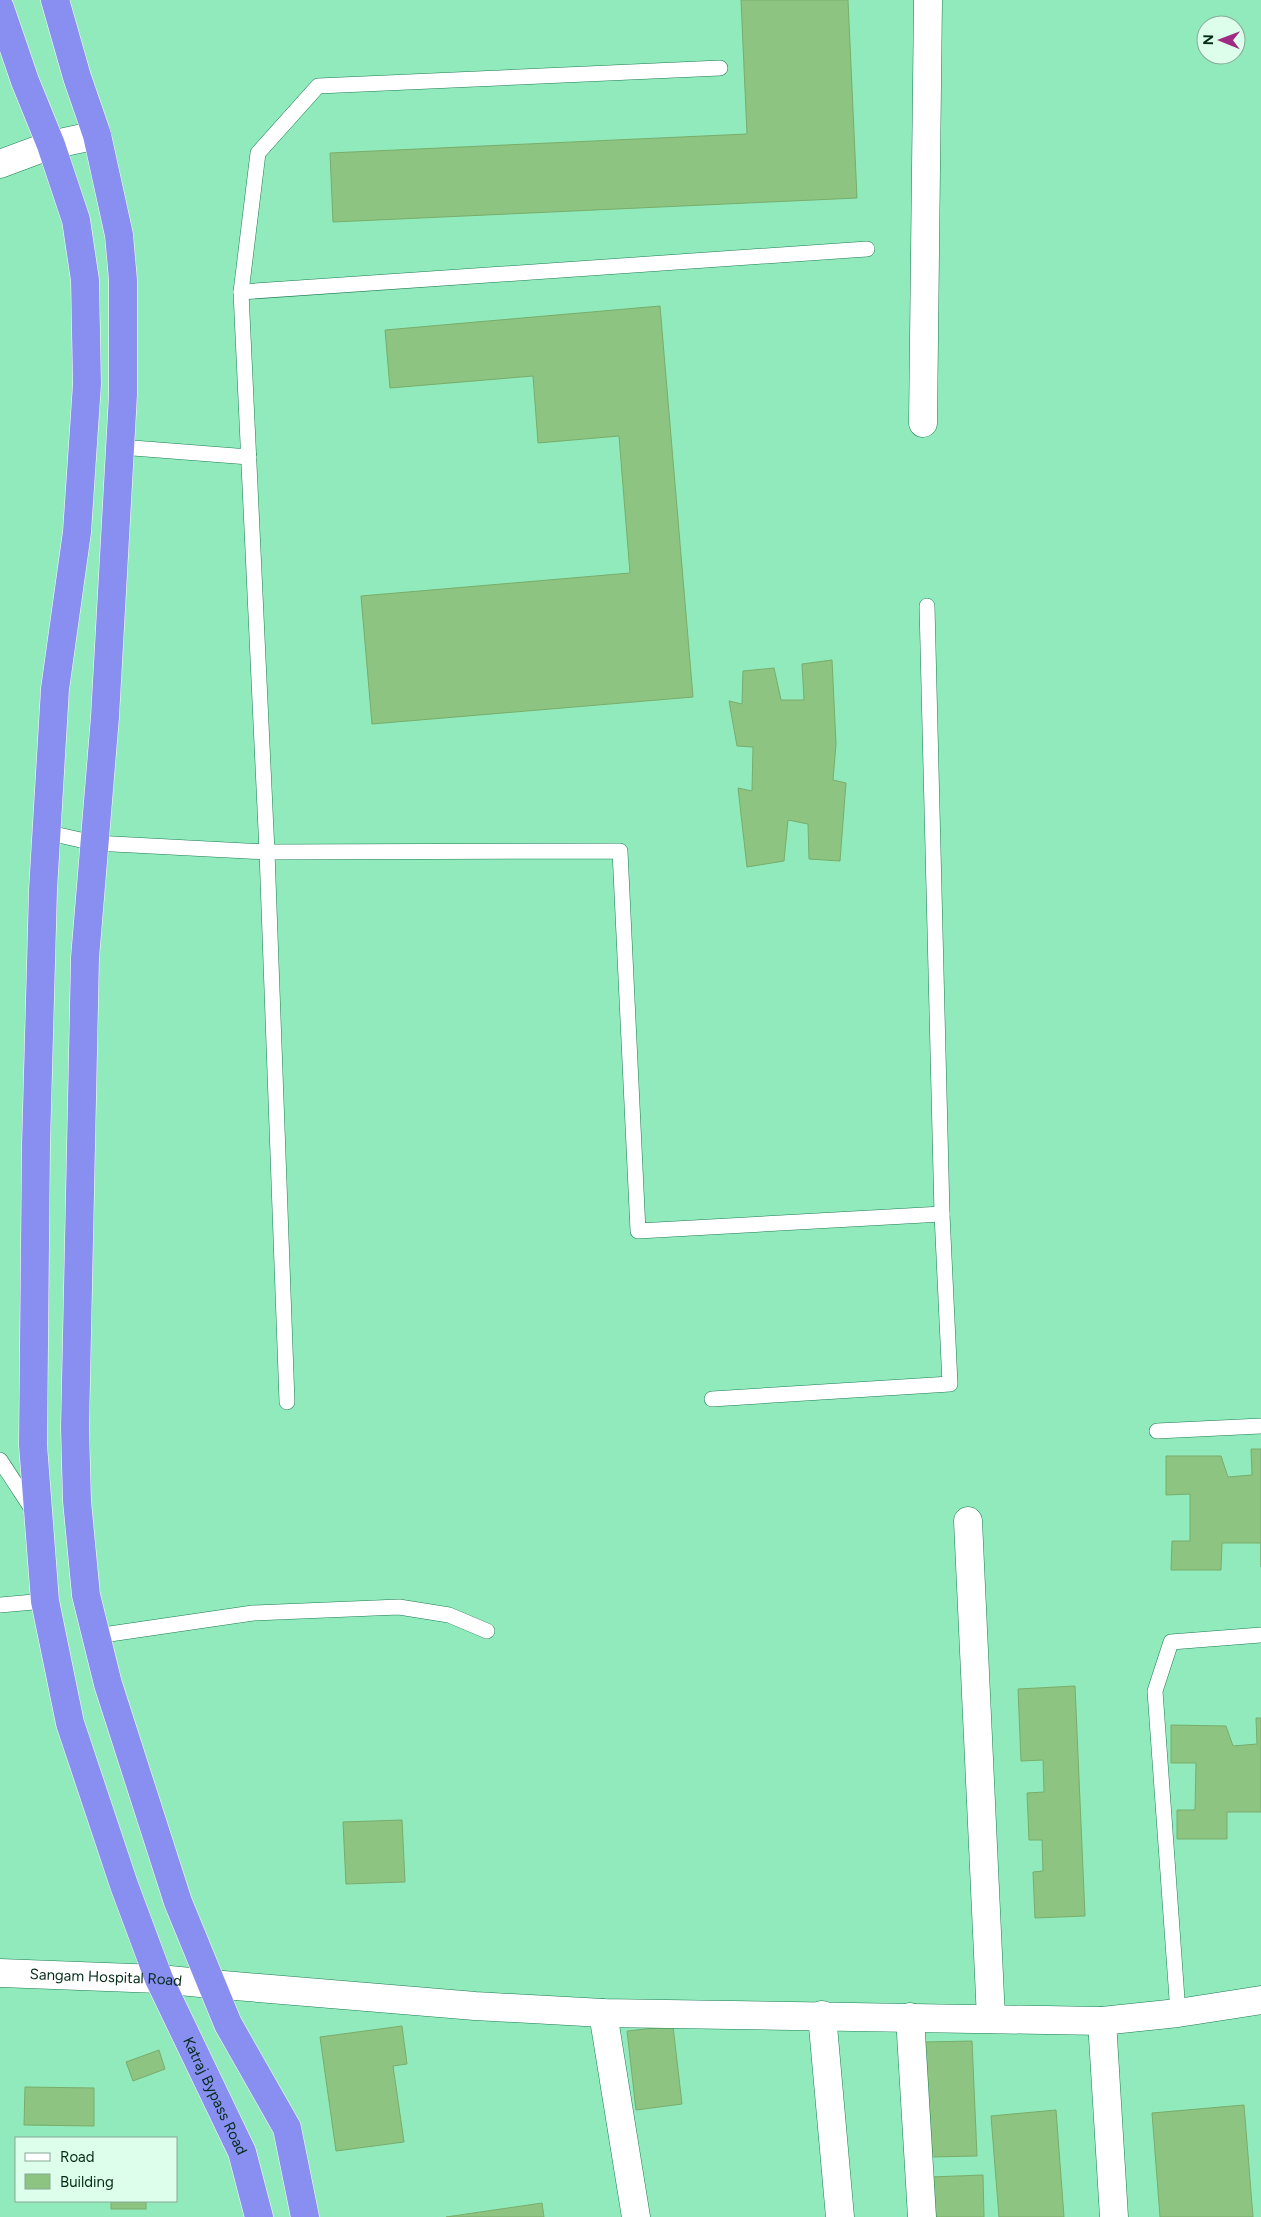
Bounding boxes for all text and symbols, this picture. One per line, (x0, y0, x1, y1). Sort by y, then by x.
north arrow (1196, 15, 1246, 65)
text: N (1200, 34, 1217, 45)
street label: Sangam Hospital Road (29, 1965, 183, 1990)
street label: Katraj Bypass Road (179, 2034, 251, 2158)
legend (15, 2137, 178, 2202)
text: Road (60, 2148, 95, 2166)
text: Building (60, 2173, 114, 2191)

